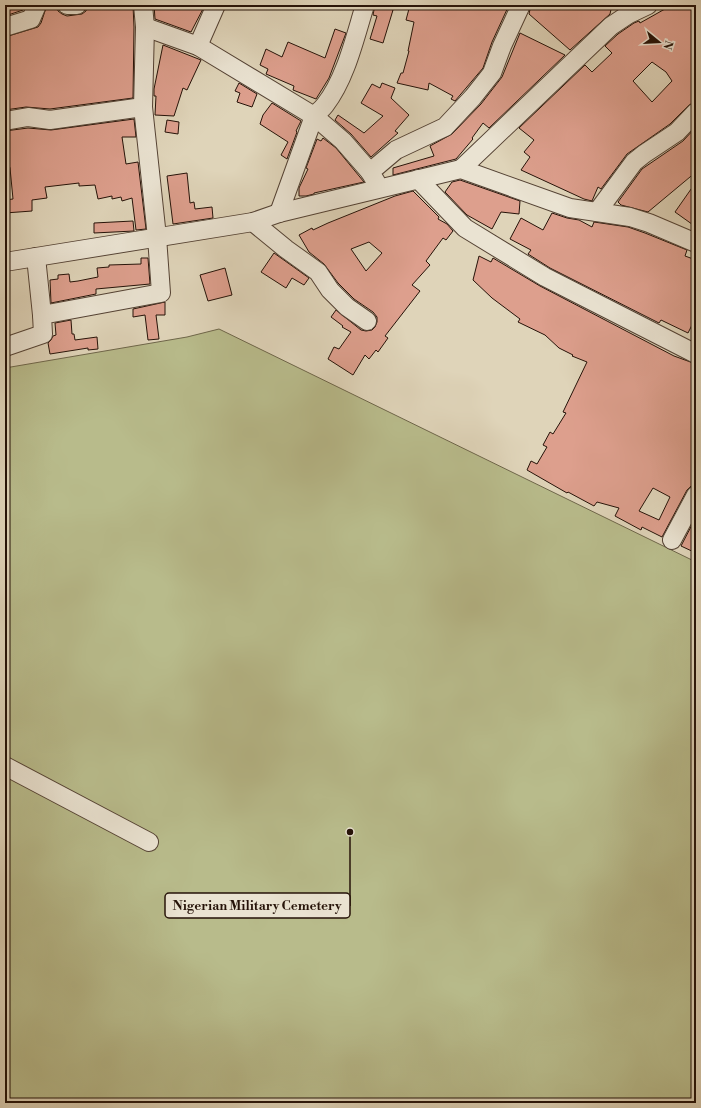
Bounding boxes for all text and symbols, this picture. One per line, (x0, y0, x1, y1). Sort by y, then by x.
north arrow (639, 22, 679, 62)
text: N (659, 38, 676, 51)
callout: Nigerian Military Cemetery (165, 893, 350, 918)
text: Nigerian Military Cemetery (172, 898, 342, 914)

